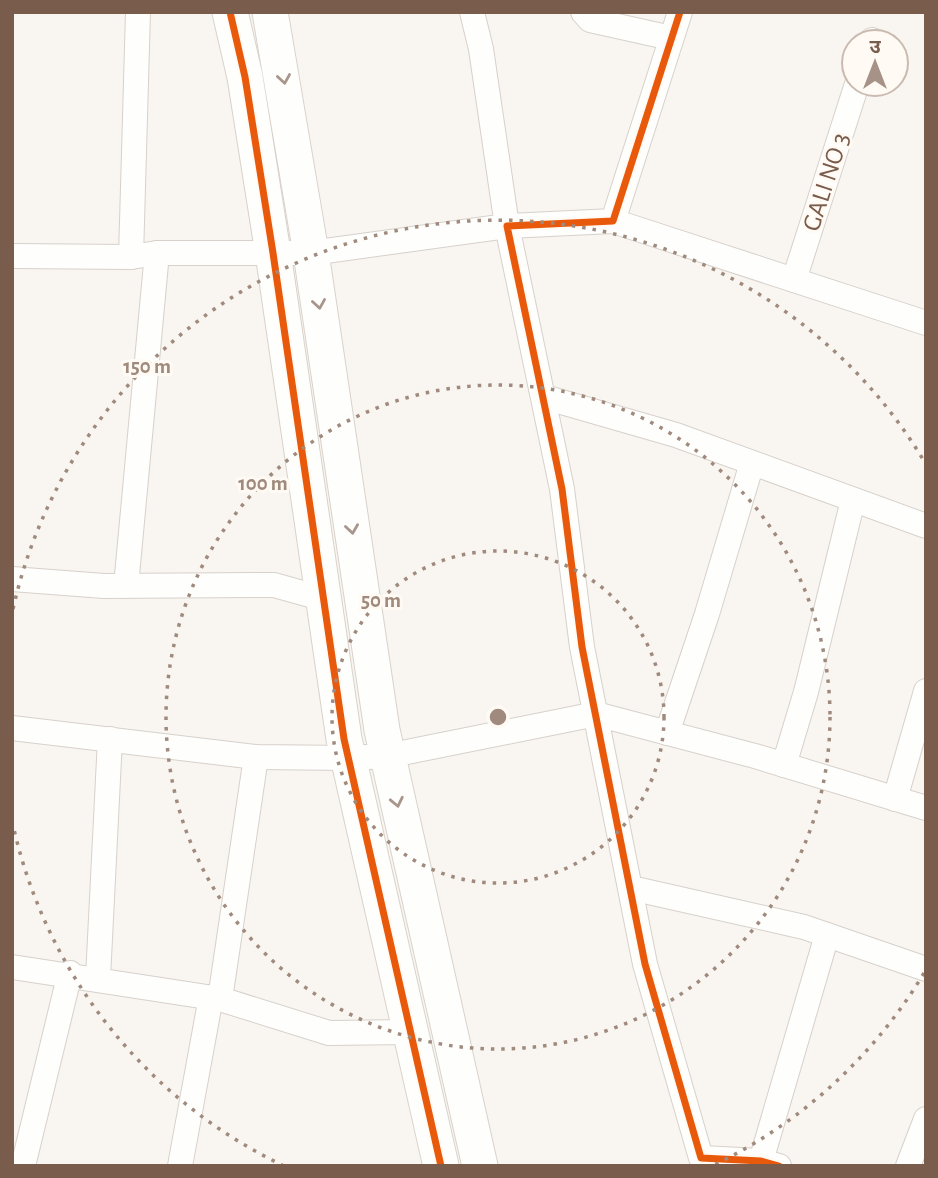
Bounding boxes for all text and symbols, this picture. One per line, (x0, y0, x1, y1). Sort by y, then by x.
north arrow (840, 28, 910, 98)
text: उ (869, 38, 881, 57)
one-way arrow (276, 73, 291, 85)
street label: GALI NO 3 (798, 130, 854, 234)
one-way arrow (311, 298, 326, 310)
text: 150 m (123, 356, 171, 377)
text: 100 m (238, 473, 288, 494)
one-way arrow (345, 523, 360, 535)
text: 50 m (361, 590, 401, 611)
centre of rings (486, 705, 510, 729)
one-way arrow (389, 796, 403, 808)

